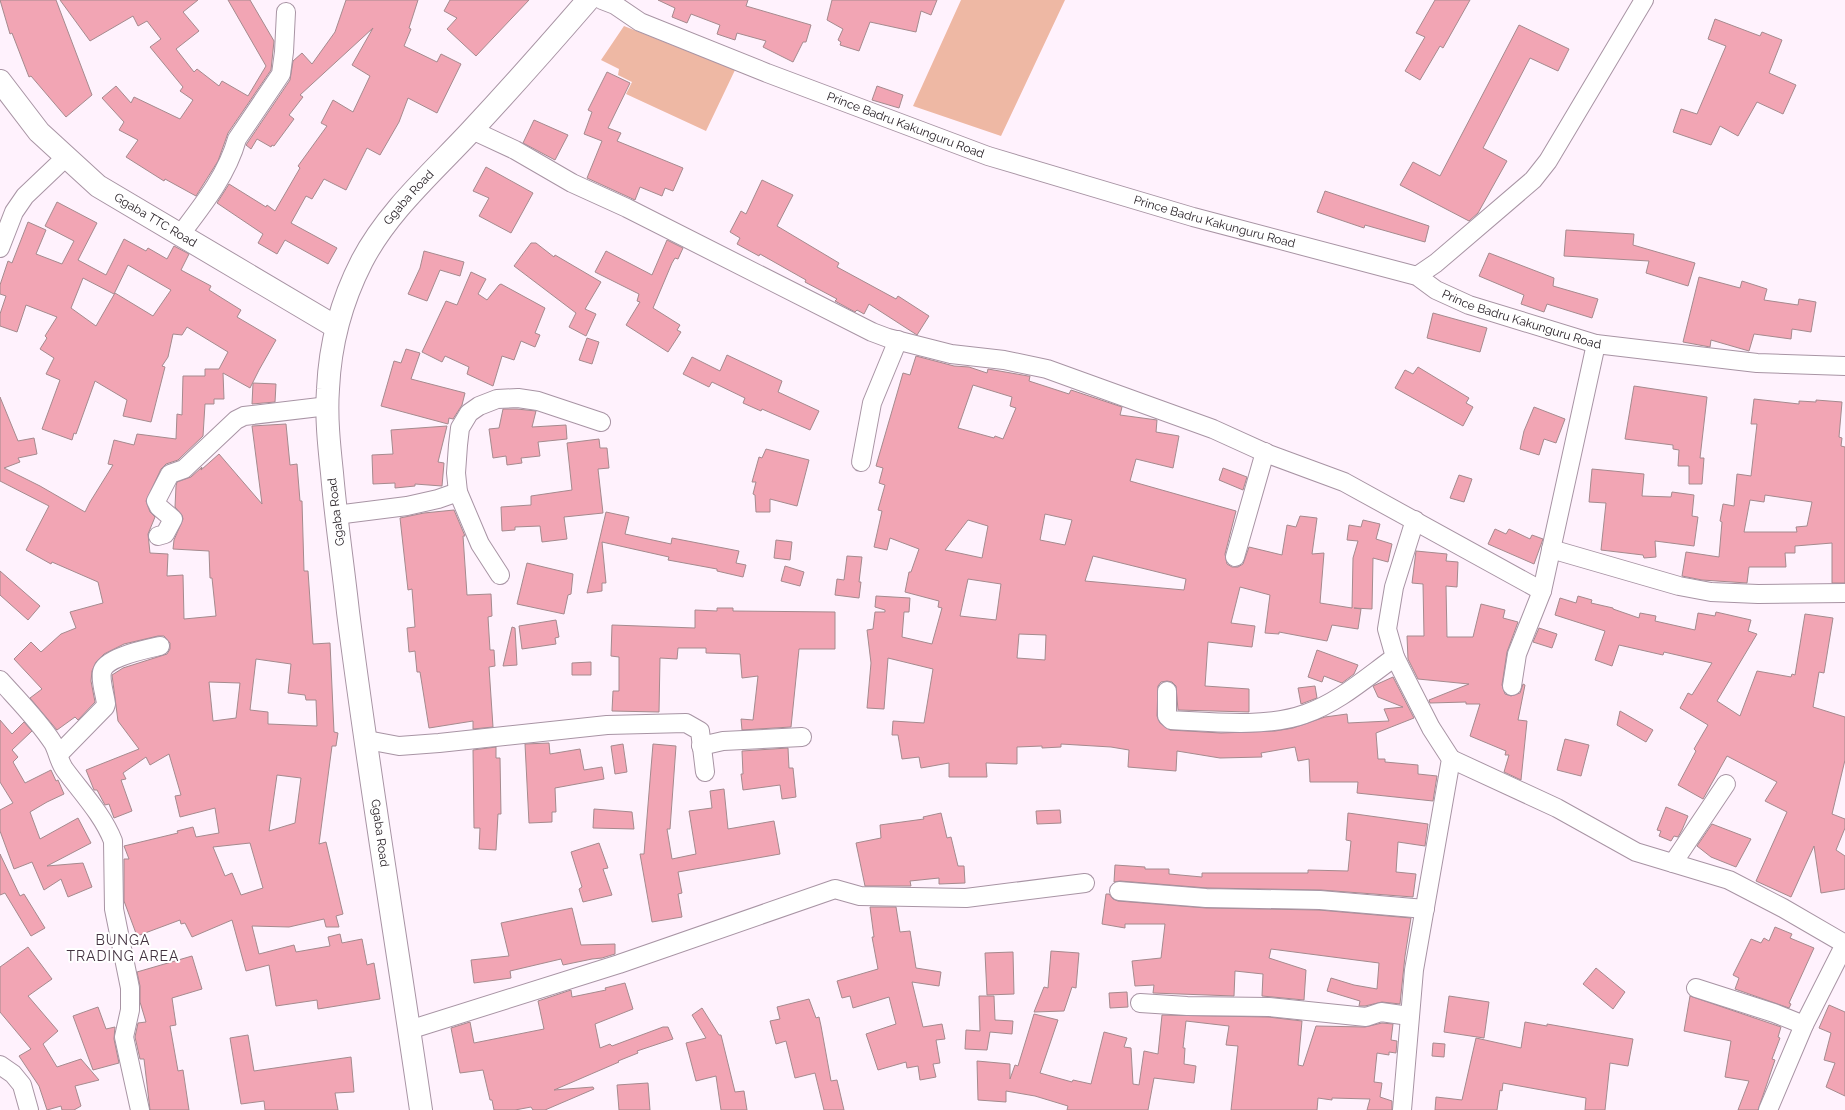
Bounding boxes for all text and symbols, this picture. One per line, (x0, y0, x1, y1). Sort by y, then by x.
street label: Prince Badru Kakunguru Road (825, 89, 986, 161)
street label: Ggaba Road (381, 167, 437, 228)
street label: Ggaba TTC Road (112, 190, 199, 250)
street label: Prince Badru Kakunguru Road (1132, 193, 1297, 251)
street label: Prince Badru Kakunguru Road (1440, 287, 1602, 352)
street label: Ggaba Road (325, 477, 347, 547)
street label: Ggaba Road (368, 798, 392, 868)
district label: BUNGA TRADING AREA (66, 932, 180, 964)

